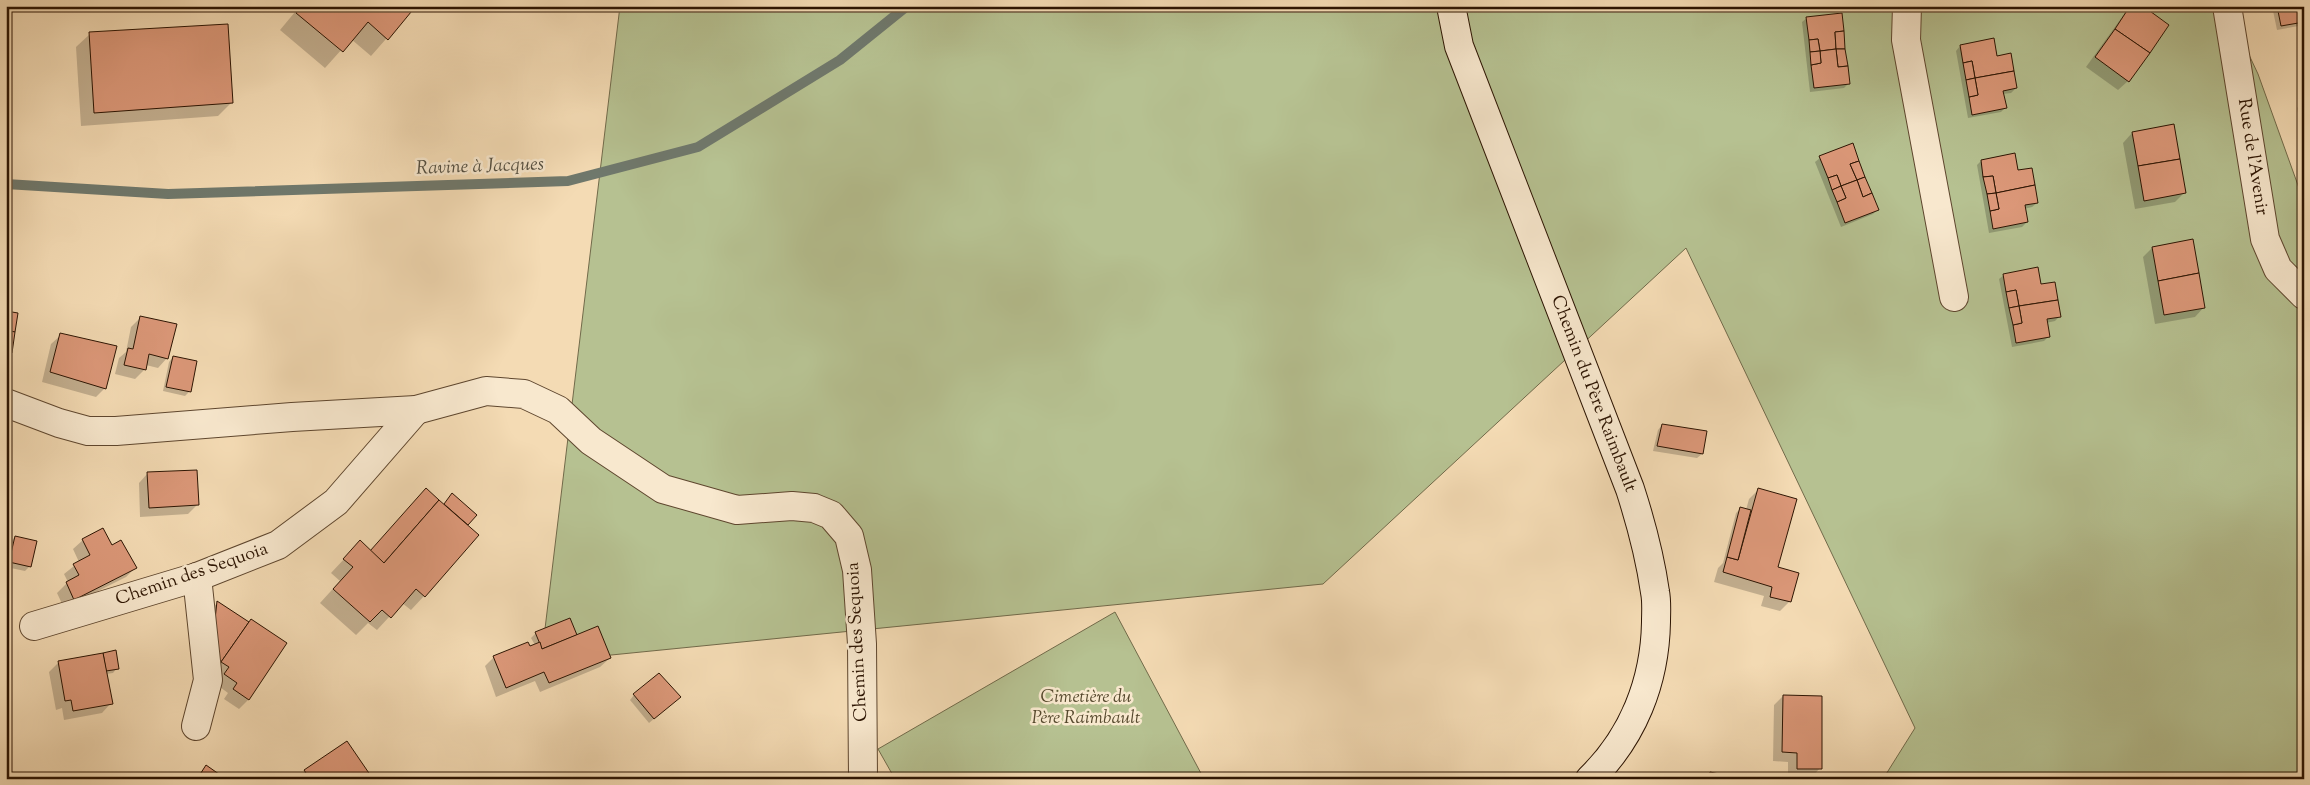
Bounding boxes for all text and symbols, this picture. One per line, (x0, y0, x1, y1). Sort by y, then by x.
street label: Rue de l'Avenir (2230, 97, 2274, 218)
water label: Ravine à Jacques (416, 151, 544, 183)
street label: Chemin du Père Raimbault (1543, 292, 1643, 496)
street label: Chemin des Sequoia (112, 537, 272, 613)
street label: Chemin des Sequoia (841, 562, 875, 722)
park label: Cimetière du Père Raimbault (1032, 685, 1141, 732)

